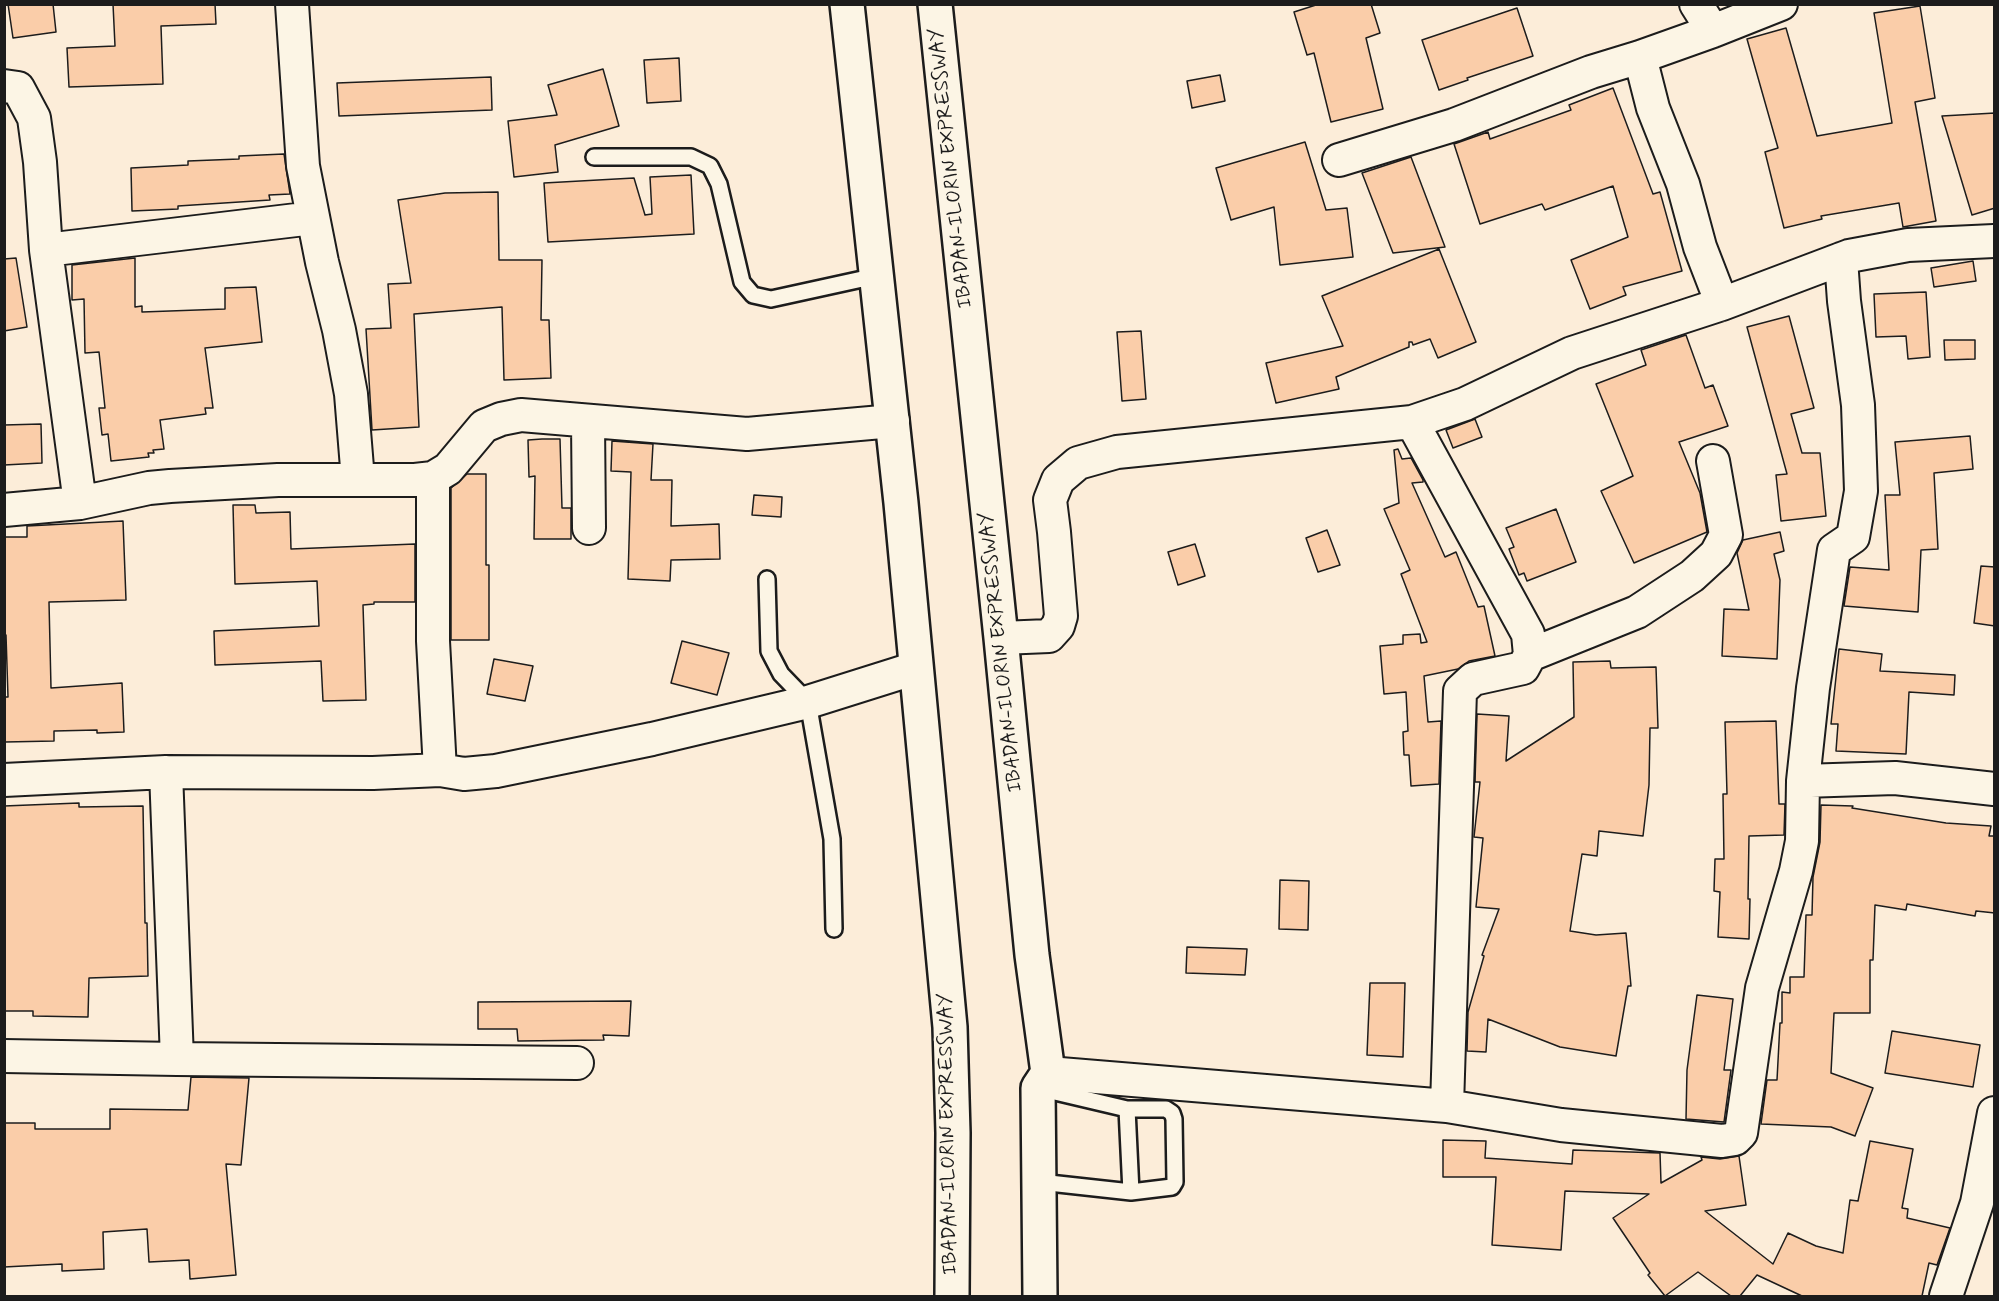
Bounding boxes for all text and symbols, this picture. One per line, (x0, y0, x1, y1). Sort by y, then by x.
street label: IBADAN-ILORIN EXPRESSWAY (925, 27, 979, 309)
street label: IBADAN-ILORIN EXPRESSWAY (975, 511, 1029, 793)
street label: IBADAN-ILORIN EXPRESSWAY (935, 993, 963, 1275)

